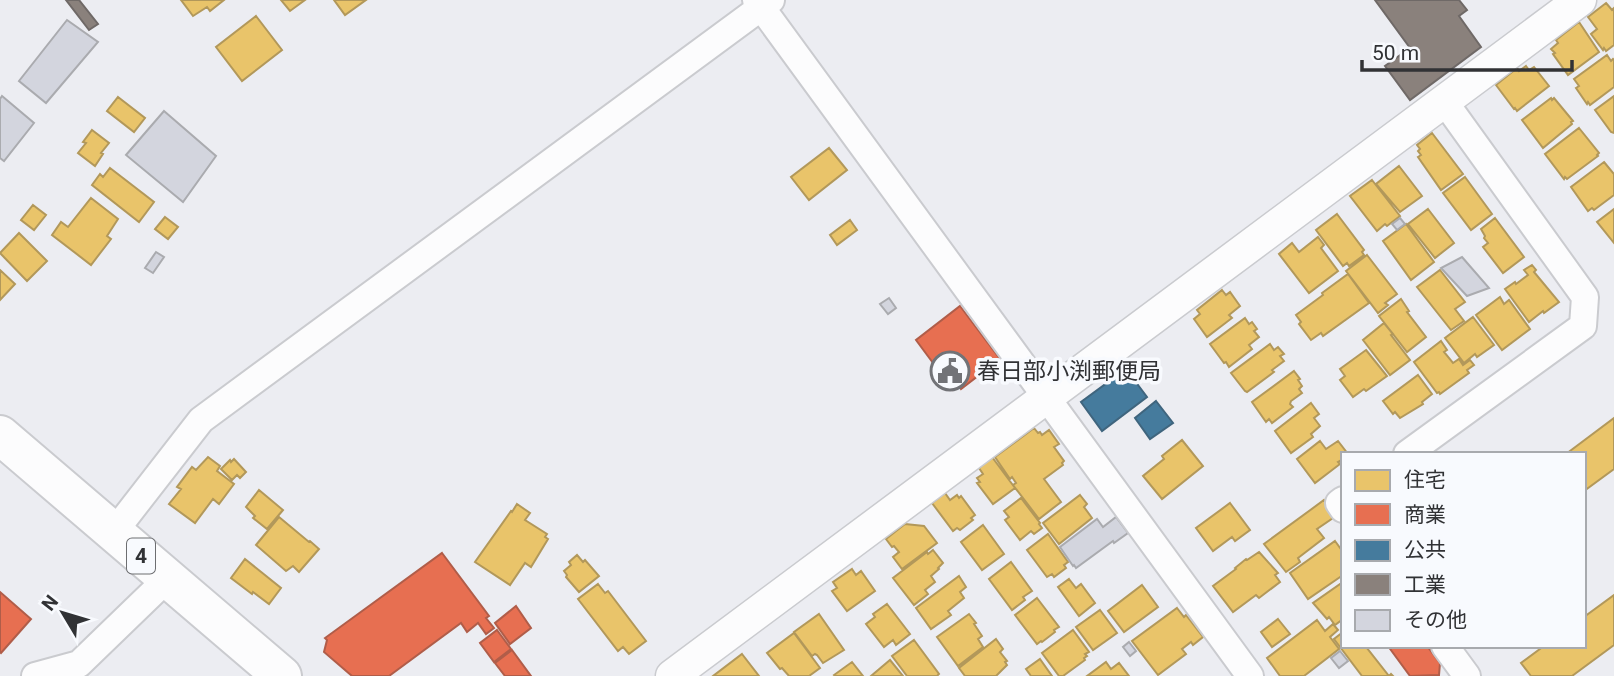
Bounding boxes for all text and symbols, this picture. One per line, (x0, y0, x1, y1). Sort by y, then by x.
scale bar (1362, 28, 1572, 72)
text: 50 m (1372, 41, 1419, 65)
public building icon: 春日部小渕郵便局 (929, 350, 971, 392)
place label: 春日部小渕郵便局 (977, 358, 1161, 385)
legend (1341, 452, 1586, 648)
text: 住宅 (1404, 468, 1446, 492)
text: 商業 (1404, 503, 1446, 527)
road number: 4 (127, 538, 155, 574)
text: 公共 (1404, 538, 1446, 562)
text: 工業 (1404, 573, 1446, 597)
north arrow (28, 578, 98, 648)
text: N (37, 590, 63, 615)
text: その他 (1404, 608, 1467, 632)

